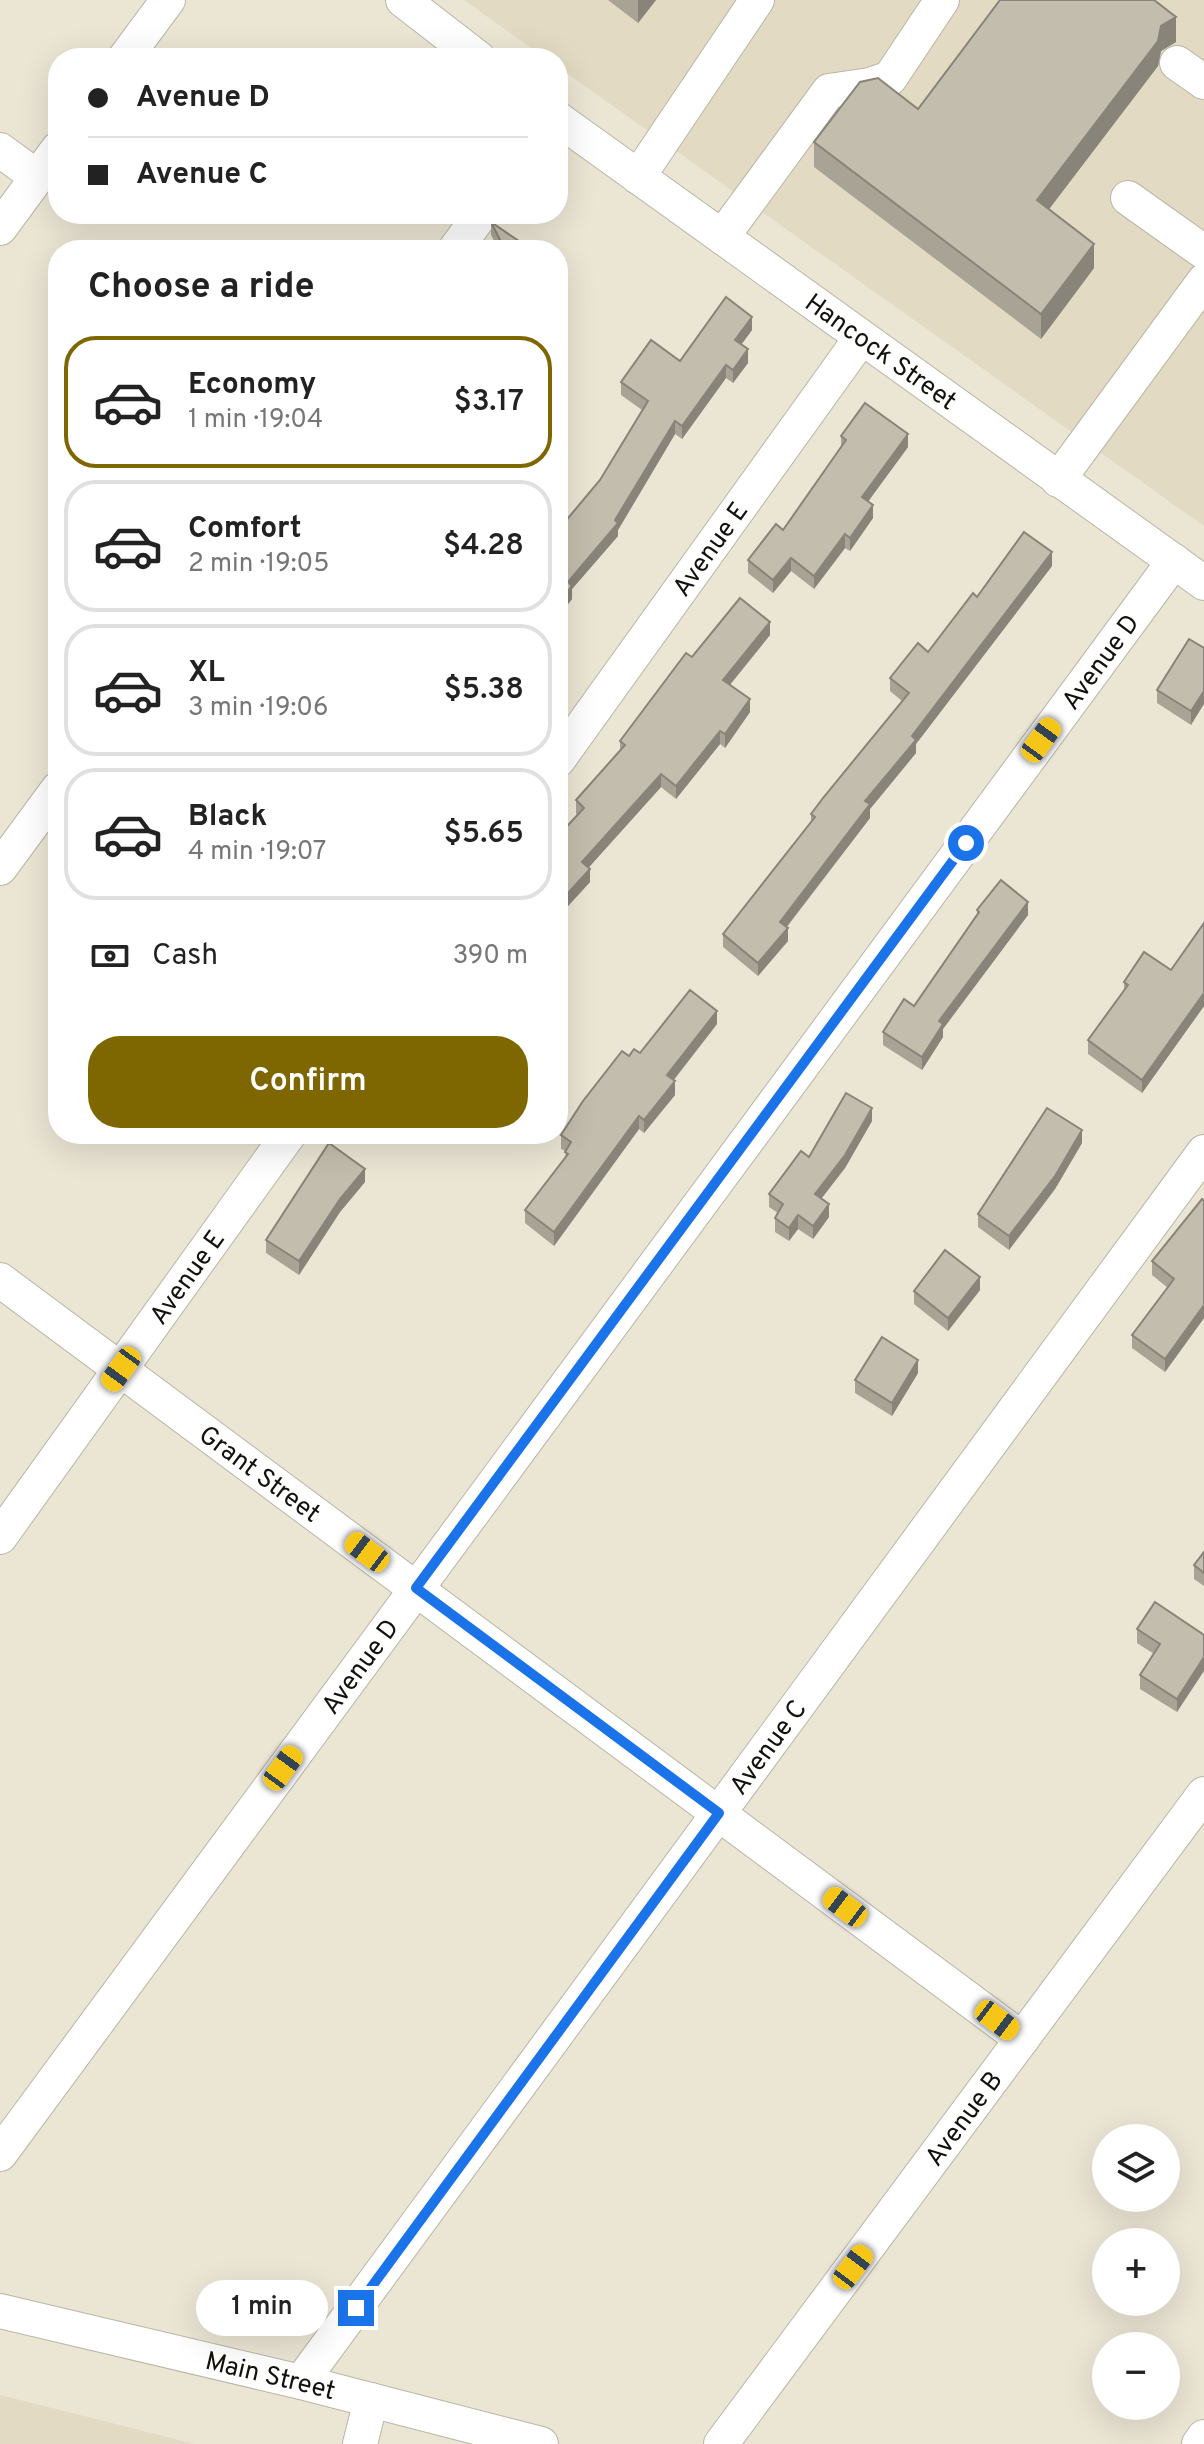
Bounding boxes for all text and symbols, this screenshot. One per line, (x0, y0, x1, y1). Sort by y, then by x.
text: Avenue D (136, 80, 270, 117)
text: Avenue C (136, 157, 268, 194)
text: Choose a ride (88, 265, 314, 311)
street label: Hancock Street (797, 288, 962, 419)
icon: car (92, 366, 164, 438)
text: Economy (188, 367, 316, 404)
text: $3.17 (454, 384, 524, 421)
text: 1 min · 19:04 (188, 404, 323, 437)
street label: Avenue E (667, 497, 757, 604)
icon: car (92, 510, 164, 582)
text: Comfort (188, 511, 301, 548)
text: $4.28 (443, 528, 524, 565)
text: 2 min · 19:05 (188, 548, 329, 581)
street label: Avenue D (1056, 609, 1148, 717)
icon: car (92, 654, 164, 726)
text: XL (188, 655, 225, 692)
text: $5.38 (444, 672, 524, 709)
text: 3 min · 19:06 (188, 692, 329, 725)
car (1017, 714, 1065, 766)
icon: car (92, 798, 164, 870)
text: Black (188, 799, 267, 836)
text: $5.65 (444, 816, 524, 853)
route start (948, 825, 984, 861)
text: 4 min · 19:07 (188, 836, 326, 869)
icon: cash (88, 934, 132, 978)
text: Cash (152, 938, 218, 975)
text: 390 m (453, 940, 528, 973)
button: Confirm (88, 1036, 528, 1128)
street label: Avenue E (143, 1225, 234, 1332)
car (97, 1343, 145, 1395)
street label: Grant Street (191, 1419, 326, 1531)
car (341, 1528, 393, 1576)
street label: Avenue D (315, 1613, 408, 1722)
street label: Avenue C (724, 1694, 815, 1802)
car (259, 1742, 307, 1794)
car (819, 1883, 871, 1931)
car (971, 1996, 1023, 2044)
street label: Avenue B (919, 2066, 1011, 2174)
map controls (1092, 2124, 1180, 2420)
button: layers (1092, 2124, 1180, 2212)
button: + (1092, 2228, 1180, 2316)
car (829, 2241, 877, 2293)
callout: 1 min (196, 2280, 328, 2336)
route end (338, 2290, 374, 2326)
text: 1 min (231, 2291, 293, 2324)
button: − (1092, 2332, 1180, 2420)
street label: Main Street (202, 2346, 339, 2409)

